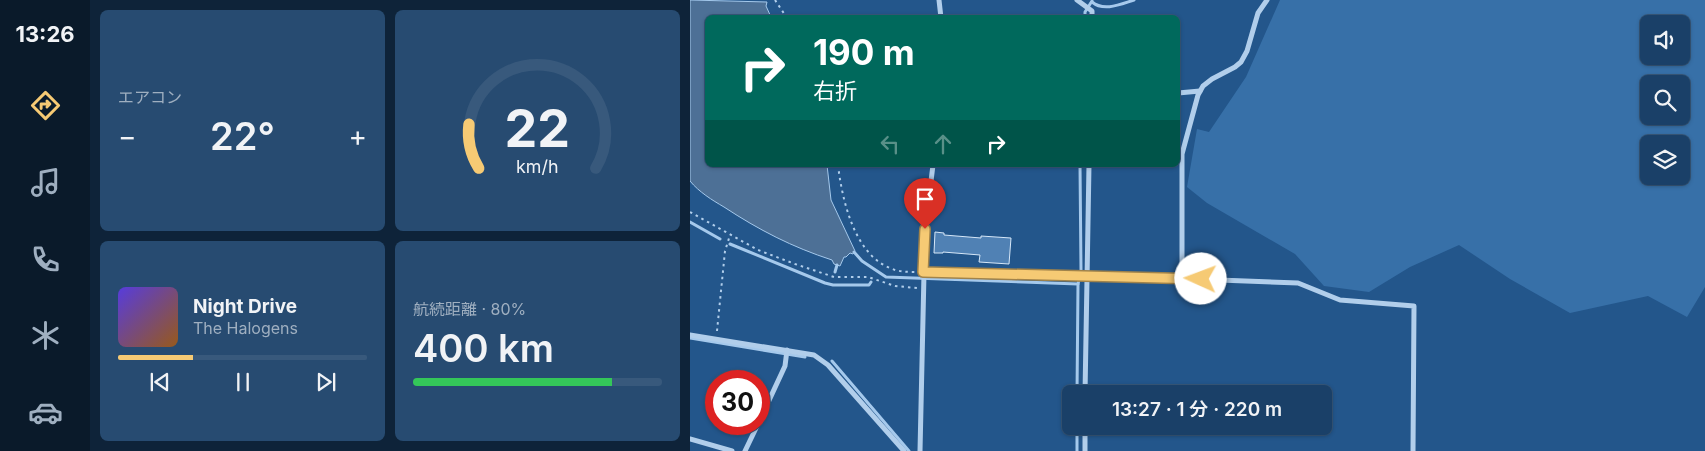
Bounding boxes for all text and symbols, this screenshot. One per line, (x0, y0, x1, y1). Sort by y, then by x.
map controls (1640, 15, 1690, 185)
button: sound (1640, 15, 1690, 65)
text: 13:26 (15, 21, 75, 47)
text: 190 m (813, 31, 915, 73)
icon: right (730, 35, 795, 100)
button: search (1640, 75, 1690, 125)
text: 右折 (813, 78, 857, 104)
text: エアコン (118, 87, 182, 107)
icon: directions (28, 88, 63, 123)
text: 22 (505, 97, 570, 160)
text: 22° (210, 113, 275, 159)
text: − (118, 119, 137, 153)
text: + (348, 119, 367, 153)
icon: left (876, 130, 904, 158)
icon: ahead (929, 130, 957, 158)
icon: right (982, 130, 1010, 158)
button: layers (1640, 135, 1690, 185)
text: km/h (516, 156, 559, 177)
icon: music (28, 165, 63, 200)
pin (904, 178, 946, 229)
icon: arrive (911, 185, 939, 213)
icon: phone (28, 242, 63, 277)
position arrow (1174, 252, 1226, 304)
text: Night Drive (193, 295, 297, 318)
text: 航続距離 · 80% (413, 299, 526, 319)
icon: climate (28, 318, 63, 353)
text: The Halogens (193, 318, 298, 338)
text: 400 km (413, 325, 554, 371)
icon: previous (146, 368, 174, 396)
icon: pause (229, 368, 257, 396)
icon: next (312, 368, 340, 396)
speed limit sign: 30 (705, 370, 770, 435)
icon: car (28, 395, 63, 430)
text: 13:27 · 1 分 · 220 m (1112, 398, 1282, 421)

